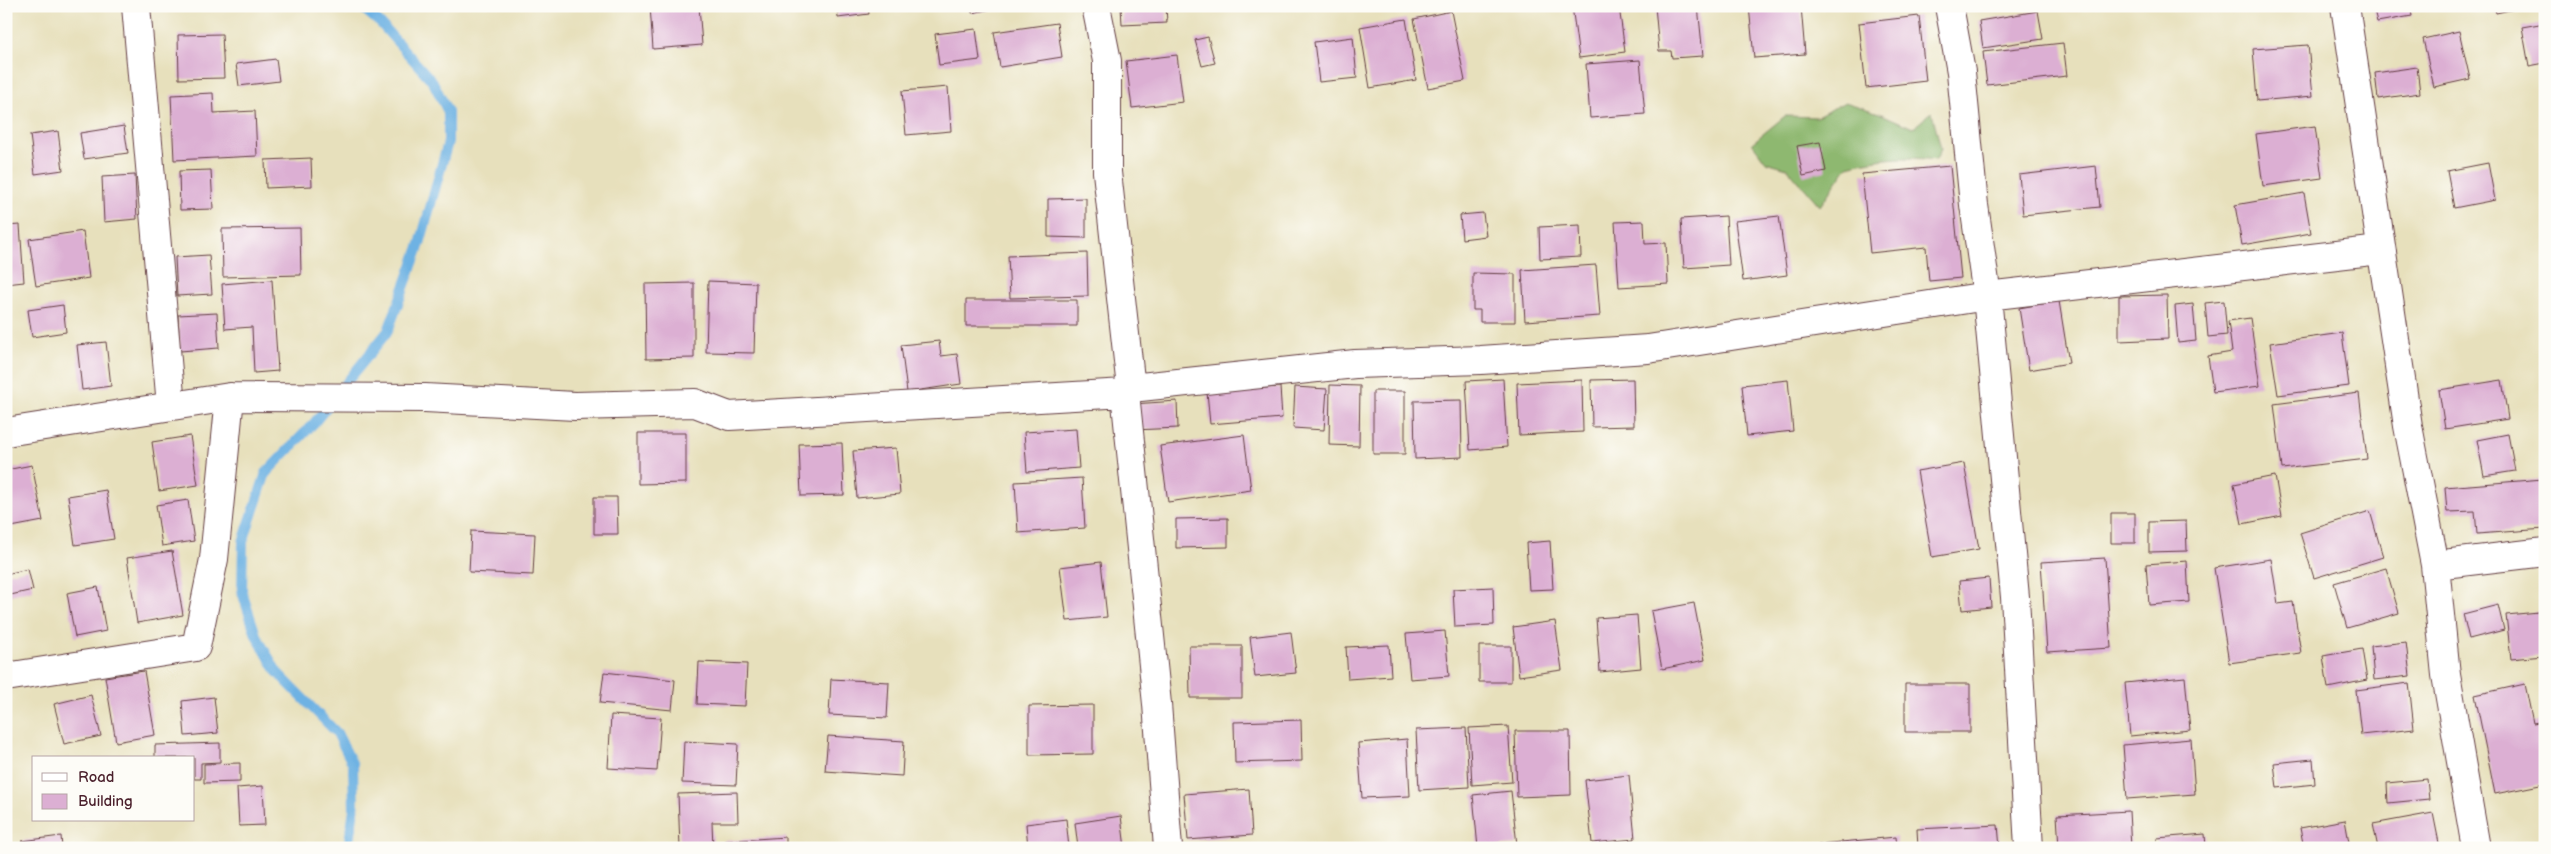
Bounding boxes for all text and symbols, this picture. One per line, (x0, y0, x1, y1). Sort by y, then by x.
legend (32, 756, 195, 822)
text: Road (78, 768, 114, 787)
text: Building (78, 792, 133, 811)

